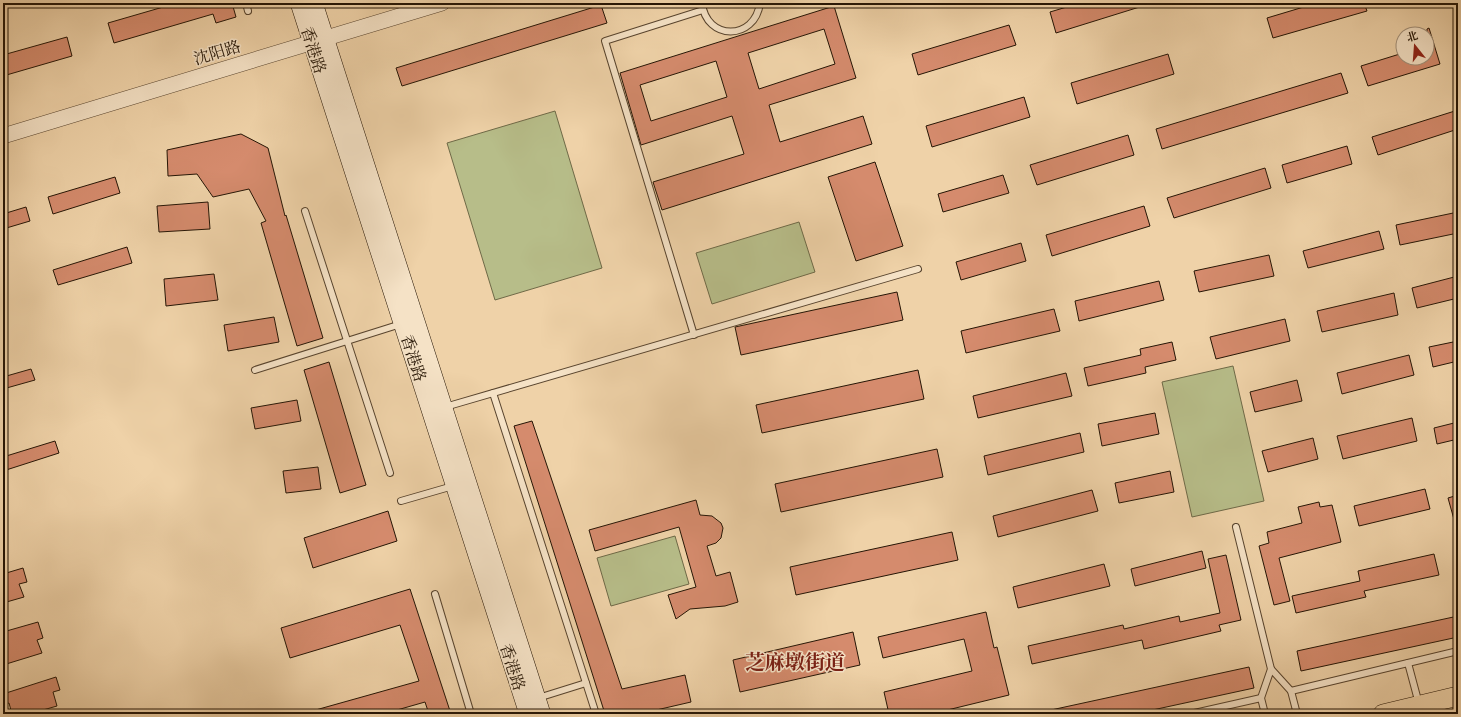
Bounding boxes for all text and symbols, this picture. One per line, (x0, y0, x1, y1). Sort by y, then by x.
street label: 香港路 (295, 23, 333, 77)
north arrow (1395, 26, 1435, 66)
text: 北 (1404, 27, 1420, 46)
street label: 沈阳路 (191, 34, 243, 70)
street label: 香港路 (395, 331, 433, 385)
street label: 香港路 (494, 640, 532, 694)
district label: 芝麻墩街道 (745, 647, 845, 676)

